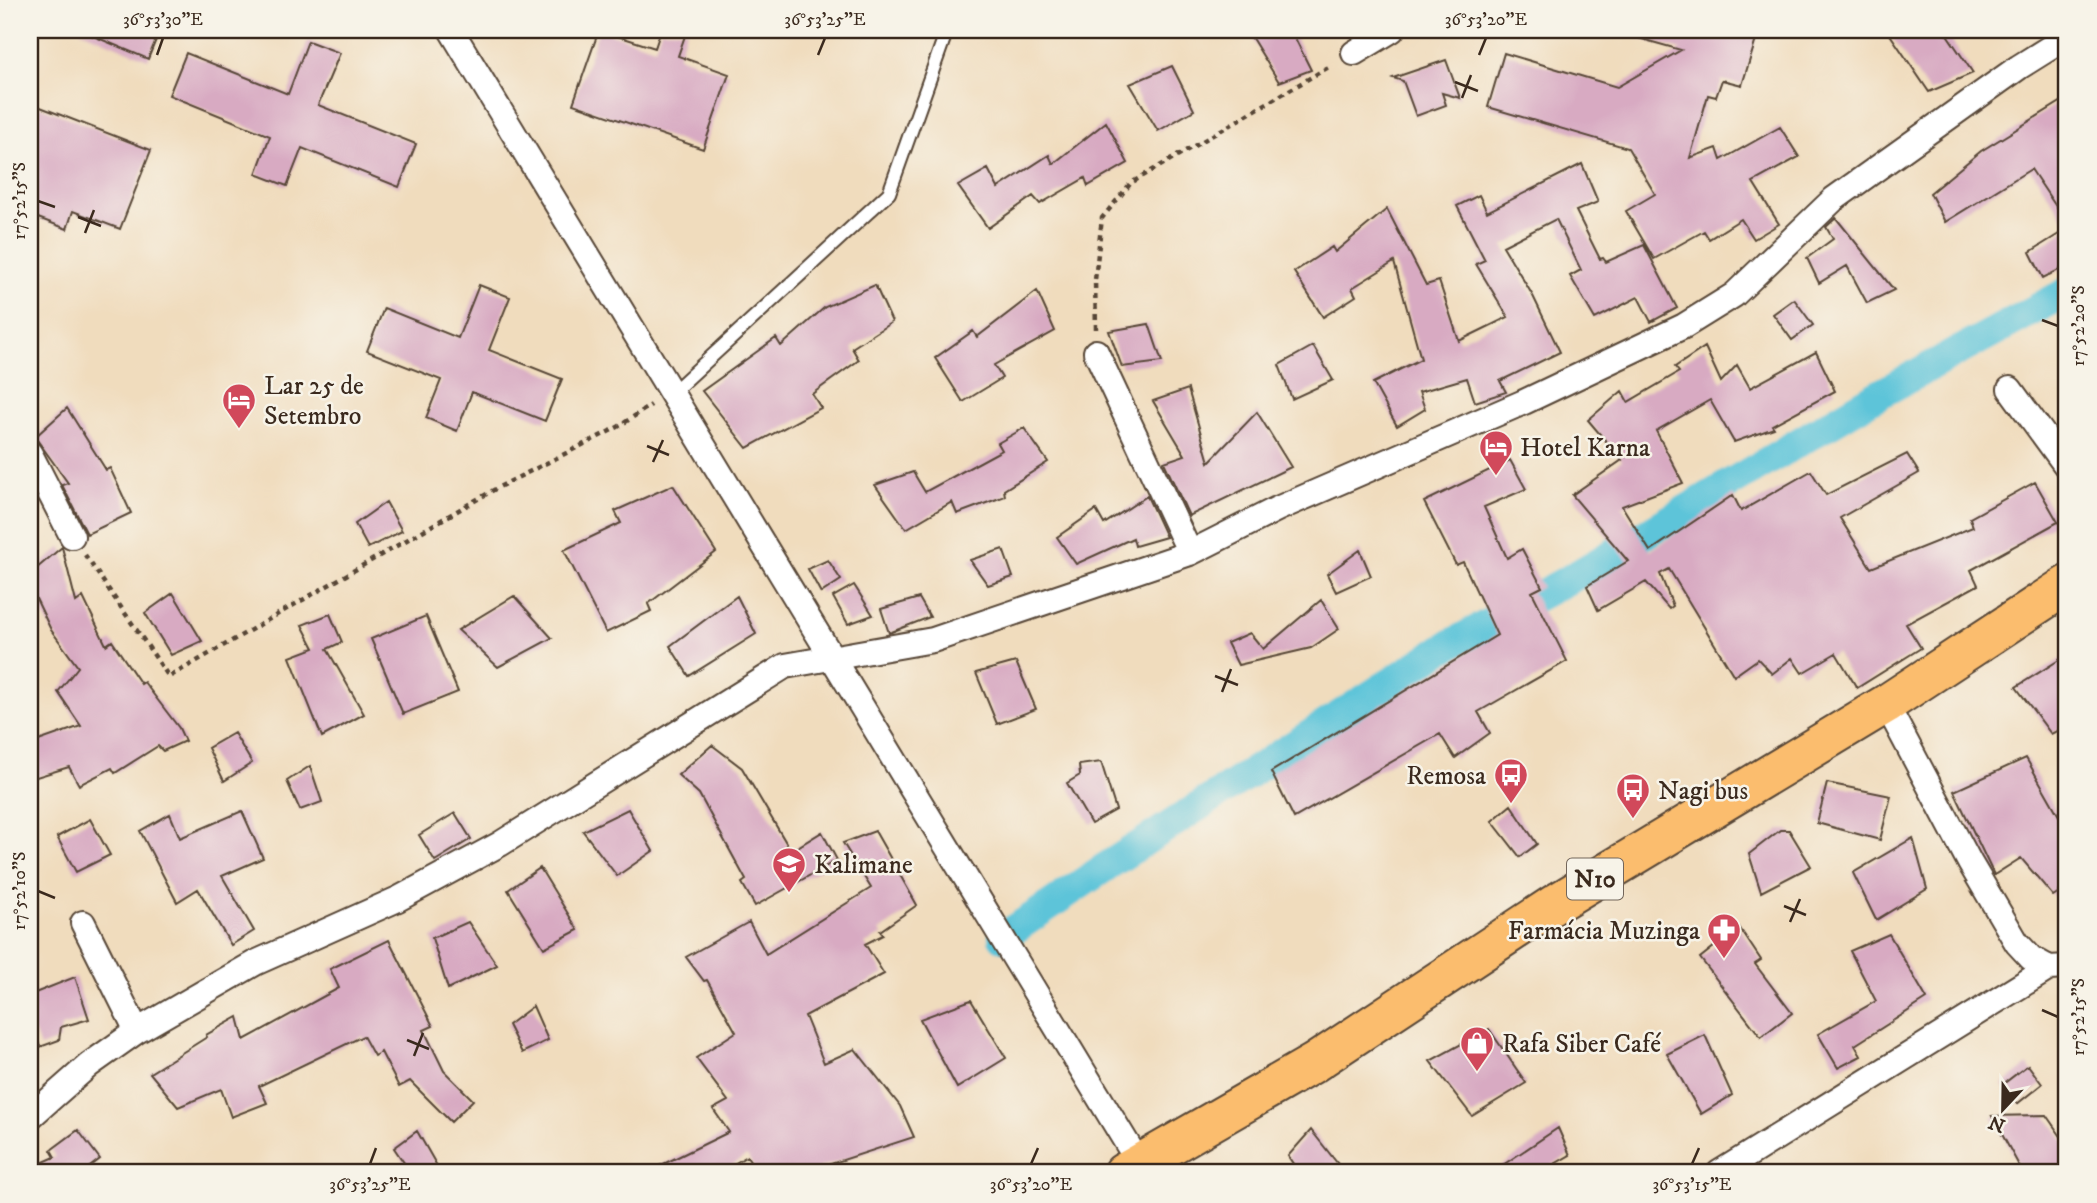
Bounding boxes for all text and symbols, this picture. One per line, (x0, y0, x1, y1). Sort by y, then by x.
text: 36°53'30"E (123, 9, 203, 31)
text: 36°53'25"E (784, 9, 866, 31)
text: 36°53'20"E (1445, 9, 1527, 31)
text: 17°52'15"S (9, 162, 31, 240)
text: 17°52'20"S (2068, 285, 2090, 367)
place label: Lar 25 de Setembro (264, 370, 364, 433)
hotel icon: Lar 25 de Setembro (220, 381, 258, 430)
hotel icon: Hotel Karna (1477, 428, 1515, 477)
place label: Hotel Karna (1520, 432, 1650, 465)
bus stop icon: Remosa (1492, 756, 1530, 805)
place label: Remosa (1406, 760, 1486, 793)
bus stop icon: Nagi bus (1614, 771, 1652, 820)
place label: Nagi bus (1658, 775, 1748, 808)
school or university icon: Kalimane (770, 845, 808, 894)
place label: Kalimane (814, 849, 913, 882)
text: 17°52'10"S (9, 852, 31, 930)
road number: N10 (1567, 858, 1623, 900)
pharmacy icon: Farmácia Muzinga (1705, 911, 1743, 960)
place label: Farmácia Muzinga (1508, 915, 1700, 948)
text: 17°52'15"S (2068, 978, 2090, 1056)
shop icon: Rafa Siber Café (1458, 1024, 1496, 1073)
place label: Rafa Siber Café (1502, 1028, 1661, 1061)
north arrow (1968, 1074, 2038, 1144)
text: N (1985, 1110, 2009, 1137)
text: 36°53'25"E (329, 1174, 411, 1196)
text: 36°53'20"E (990, 1174, 1072, 1196)
text: 36°53'15"E (1652, 1174, 1732, 1196)

